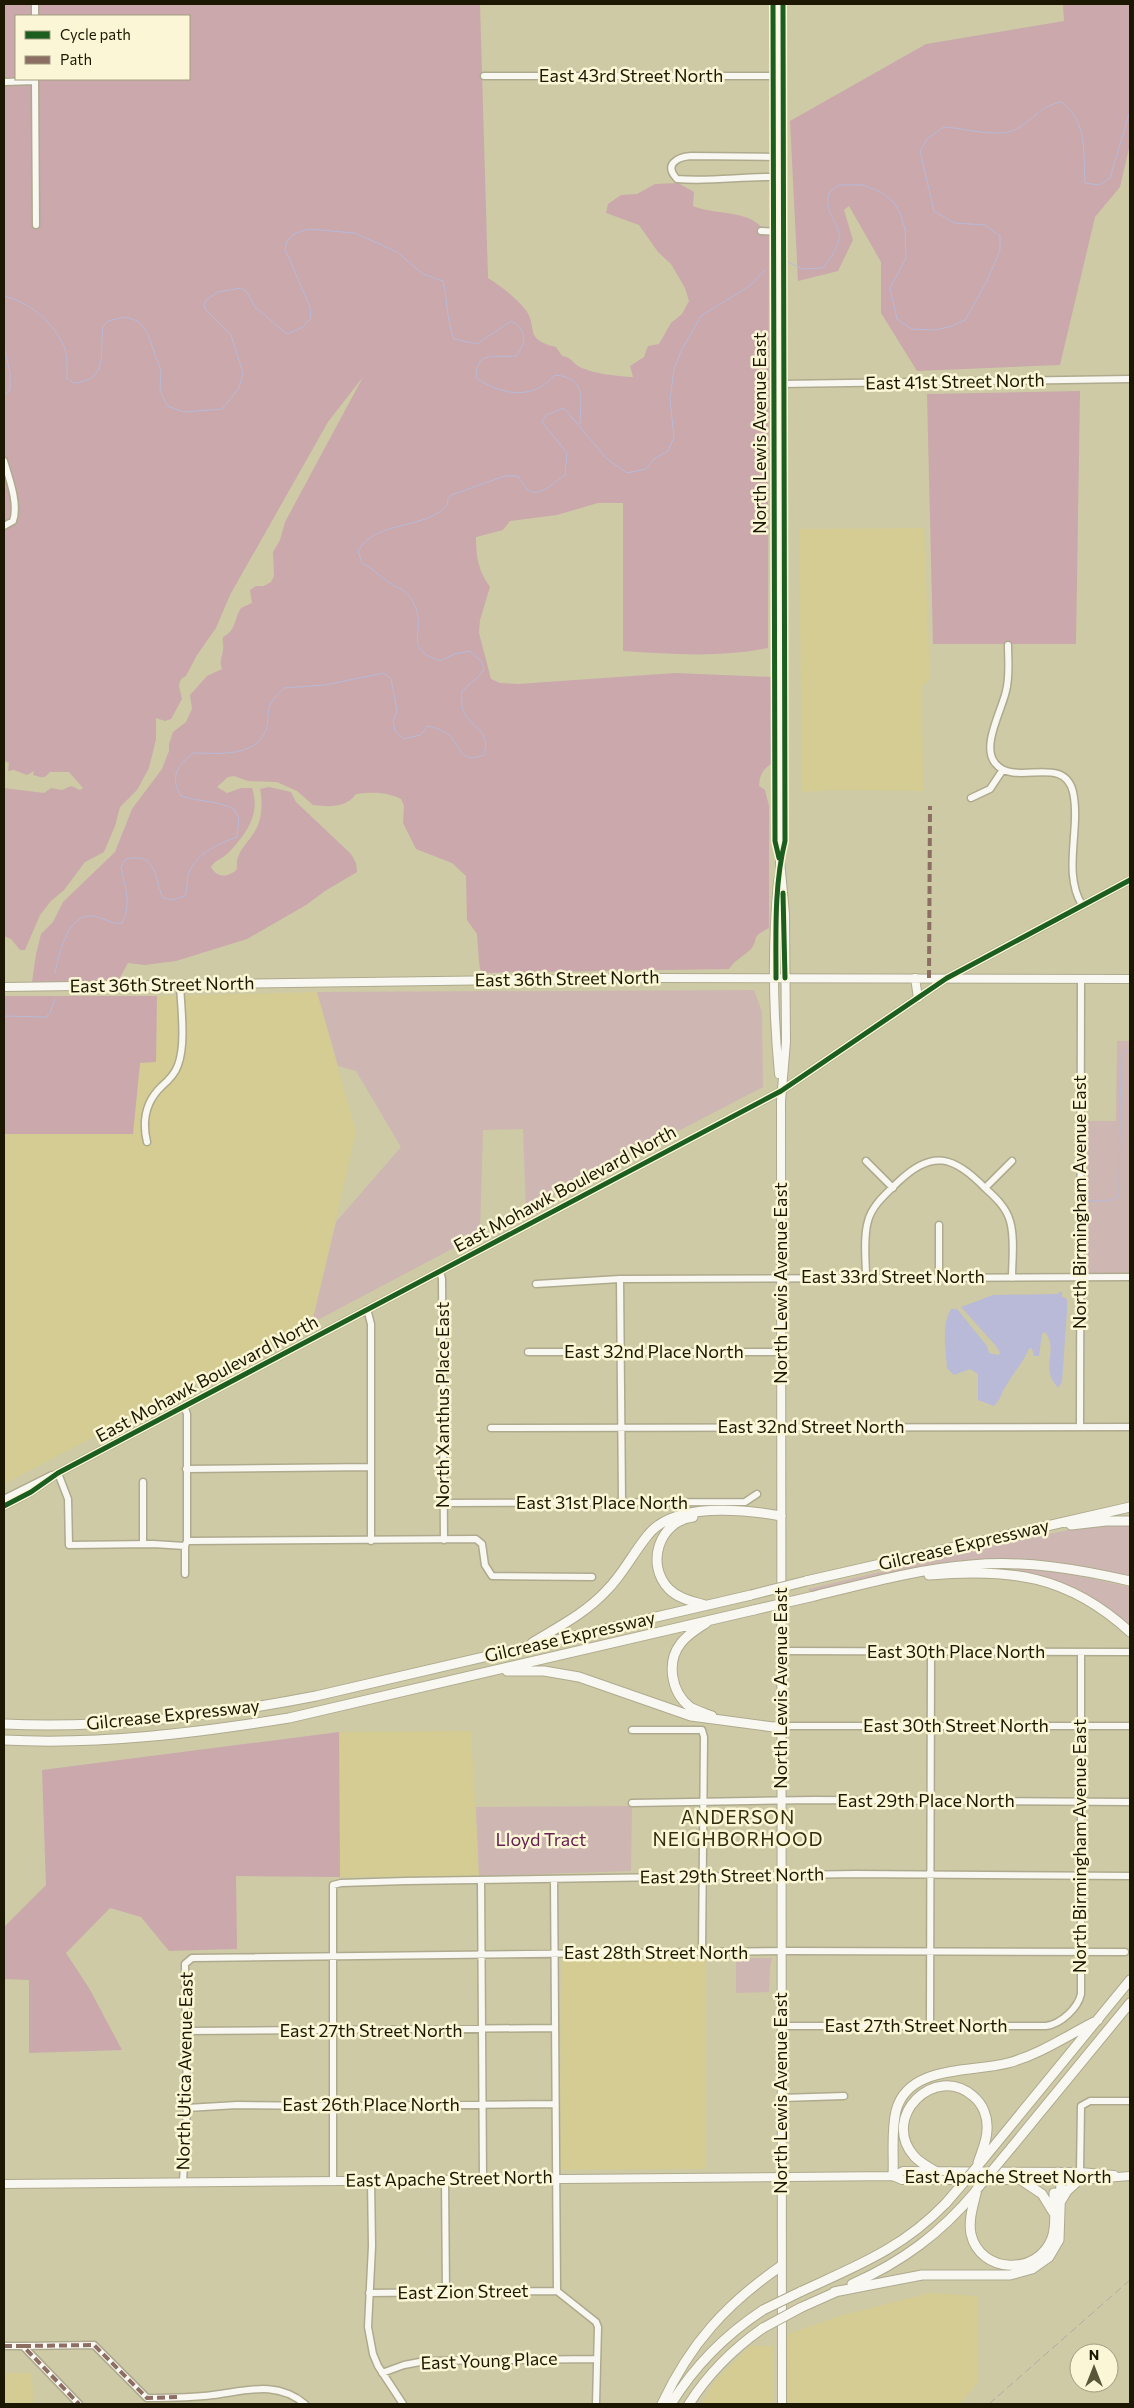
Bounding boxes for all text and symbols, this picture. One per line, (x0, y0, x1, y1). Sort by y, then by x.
legend (15, 15, 190, 80)
text: Cycle path (60, 25, 131, 43)
text: Path (60, 50, 92, 68)
street label: East 43rd Street North (539, 64, 723, 86)
street label: North Lewis Avenue East (748, 332, 770, 534)
street label: East 41st Street North (865, 368, 1045, 394)
street label: East 36th Street North (474, 965, 660, 991)
street label: East 36th Street North (69, 971, 255, 997)
street label: North Birmingham Avenue East (1068, 1075, 1090, 1329)
street label: East Mohawk Boulevard North (450, 1120, 680, 1256)
street label: North Lewis Avenue East (769, 1182, 791, 1384)
street label: East 33rd Street North (801, 1265, 985, 1287)
street label: North Xanthus Place East (431, 1302, 453, 1508)
street label: East Mohawk Boulevard North (92, 1310, 322, 1446)
street label: East 32nd Place North (564, 1340, 744, 1362)
street label: East 32nd Street North (718, 1415, 904, 1437)
street label: East 31st Place North (516, 1491, 688, 1513)
street label: Gilcrease Expressway (876, 1514, 1051, 1574)
street label: North Lewis Avenue East (769, 1587, 791, 1789)
street label: Gilcrease Expressway (482, 1606, 657, 1666)
street label: East 30th Place North (867, 1640, 1045, 1662)
street label: Gilcrease Expressway (85, 1694, 261, 1734)
street label: East 30th Street North (863, 1714, 1049, 1736)
street label: North Birmingham Avenue East (1068, 1719, 1090, 1973)
street label: East 29th Place North (837, 1789, 1015, 1811)
district label: ANDERSON NEIGHBORHOOD (653, 1805, 823, 1850)
park label: Lloyd Tract (496, 1828, 586, 1850)
street label: East 29th Street North (639, 1862, 824, 1888)
street label: East 28th Street North (564, 1941, 748, 1963)
street label: North Utica Avenue East (171, 1971, 197, 2170)
street label: North Lewis Avenue East (769, 1992, 791, 2194)
street label: East 27th Street North (824, 2014, 1008, 2036)
street label: East 27th Street North (279, 2019, 463, 2041)
street label: East 26th Place North (282, 2093, 460, 2115)
street label: East Apache Street North (345, 2165, 553, 2191)
street label: East Apache Street North (904, 2165, 1112, 2187)
street label: East Zion Street (397, 2279, 529, 2303)
north arrow (1069, 2343, 1119, 2393)
text: N (1089, 2346, 1099, 2363)
street label: East Young Place (420, 2347, 558, 2373)

